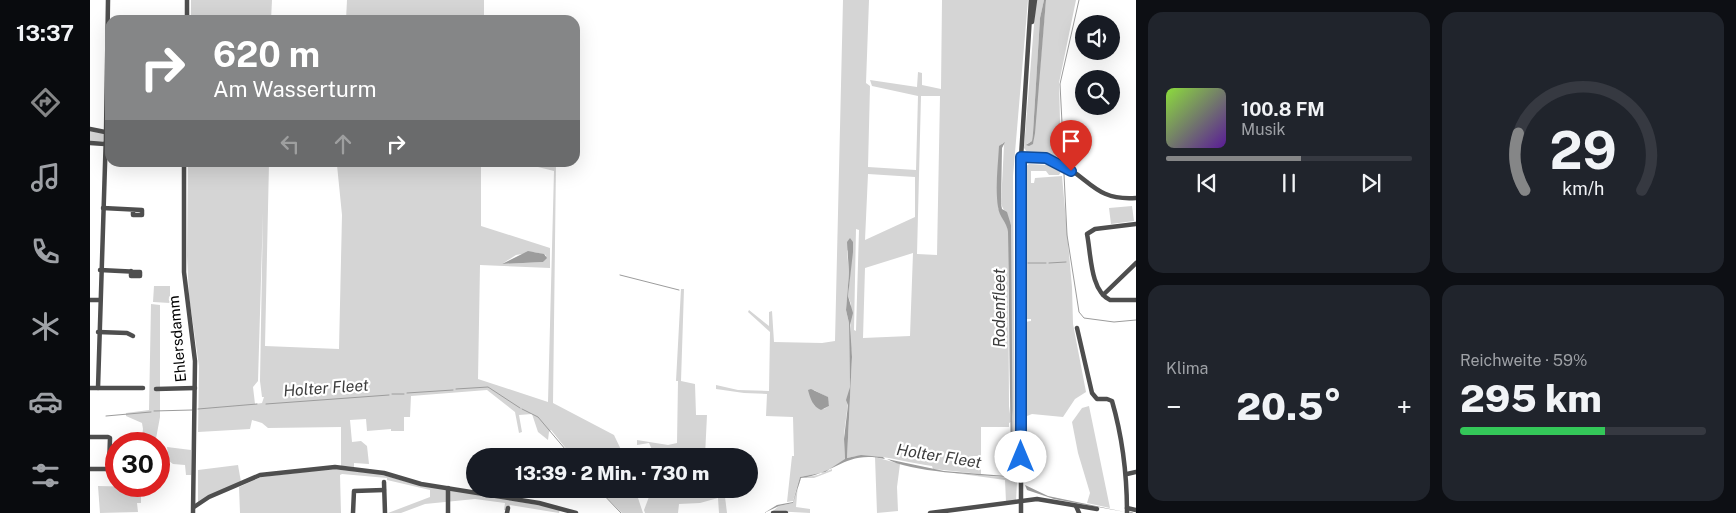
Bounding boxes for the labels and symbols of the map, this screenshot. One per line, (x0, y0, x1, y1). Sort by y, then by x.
pin (1050, 120, 1092, 171)
water label: Rodenfleet (990, 269, 1009, 347)
street label: Ehlersdamm (165, 295, 189, 383)
water label: Holter Fleet (283, 376, 369, 400)
position arrow (994, 430, 1046, 482)
speed limit sign: 30 (105, 432, 170, 497)
water label: Holter Fleet (895, 440, 983, 472)

